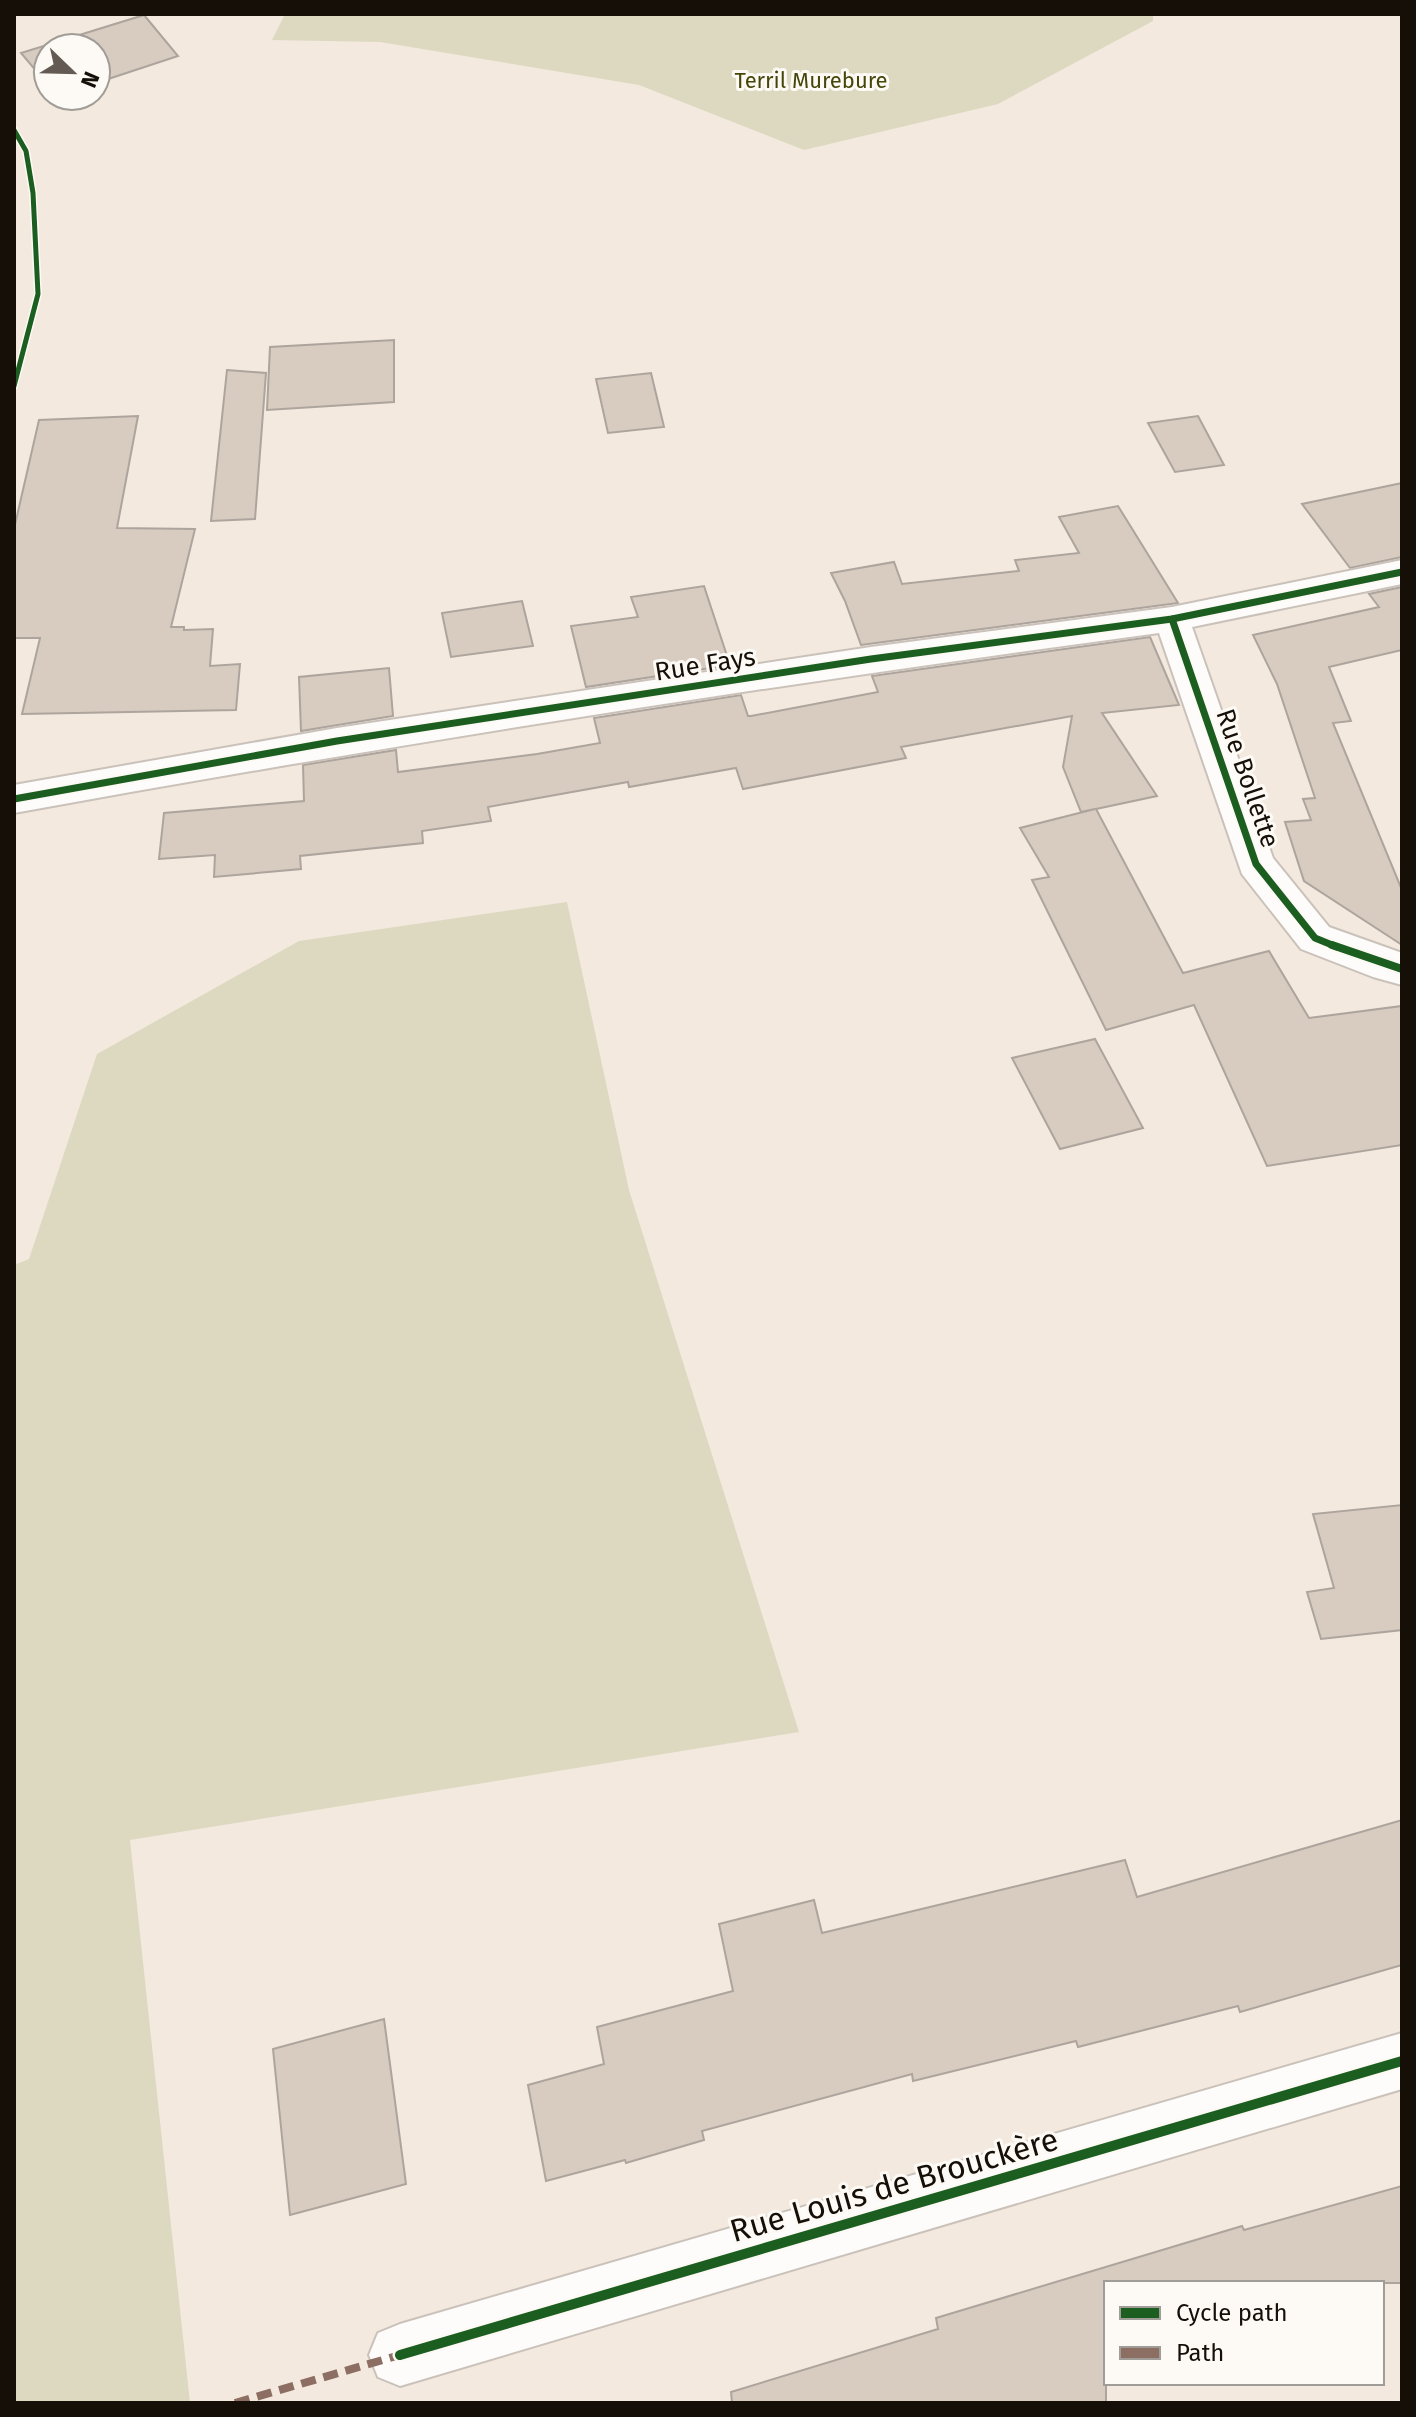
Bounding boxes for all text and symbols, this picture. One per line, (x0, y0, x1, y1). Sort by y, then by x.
north arrow (32, 32, 112, 112)
park label: Terril Murebure (734, 67, 888, 94)
text: N (75, 68, 105, 92)
street label: Rue Fays (652, 641, 758, 688)
street label: Rue Bollette (1209, 705, 1286, 852)
street label: Rue Louis de Brouckère (725, 2120, 1063, 2250)
legend (1104, 2281, 1384, 2385)
text: Cycle path (1176, 2299, 1288, 2327)
text: Path (1176, 2339, 1224, 2367)

